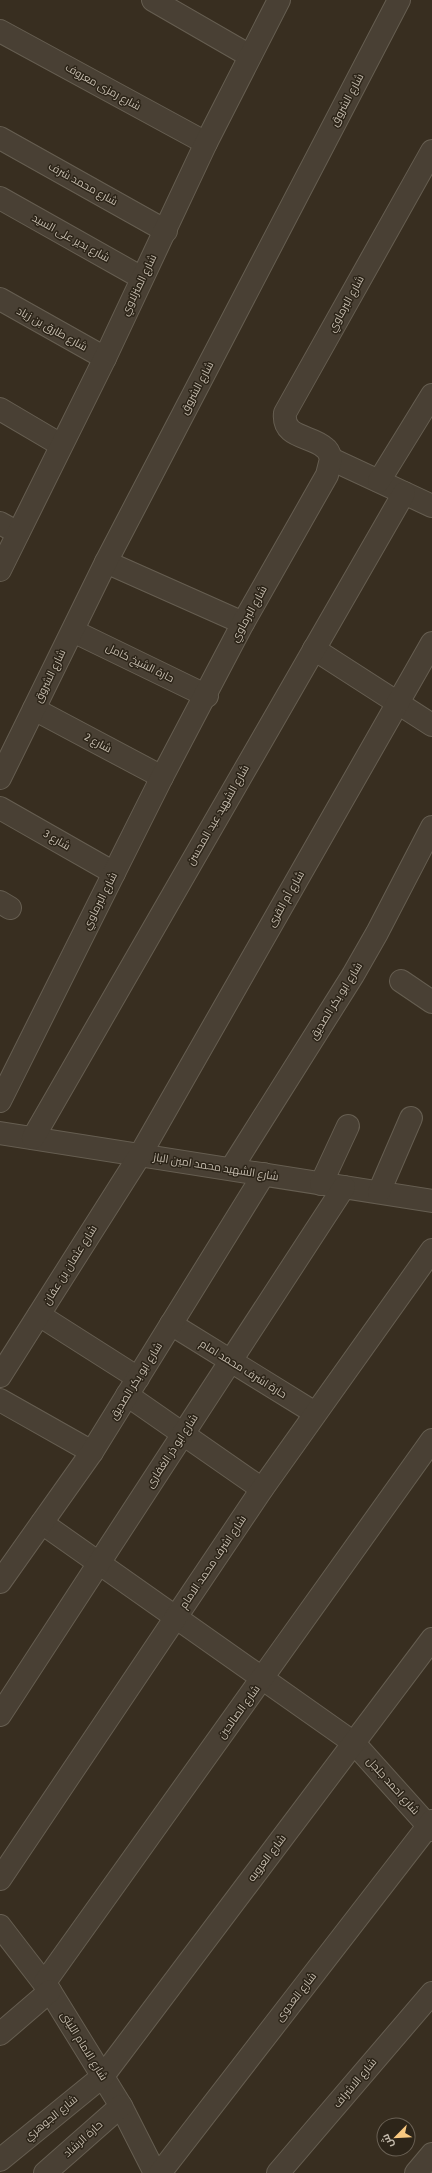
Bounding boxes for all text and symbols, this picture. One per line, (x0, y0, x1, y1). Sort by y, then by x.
street label: شارع رمزى معروف (62, 61, 143, 114)
street label: شارع الشروق (328, 71, 367, 129)
street label: شارع محمد شرف (46, 160, 120, 209)
street label: شارع بدير على السيد (29, 211, 112, 266)
street label: شارع المنزلاوي (119, 252, 161, 319)
street label: شارع البرماوي (325, 273, 369, 335)
street label: شارع طارق بن زياد (14, 304, 90, 355)
street label: شارع الشروق (178, 359, 217, 417)
street label: شارع البرماوي (228, 583, 272, 645)
street label: حارة الشيخ كامل (103, 641, 176, 686)
street label: شارع الشروق (31, 647, 69, 705)
street label: شارع 2 (82, 731, 114, 756)
street label: شارع الشهيد عبد المحسن (184, 763, 253, 868)
street label: شارع 3 (41, 827, 73, 854)
street label: شارع أم القرى (264, 868, 308, 930)
street label: شارع البرماوي (80, 870, 122, 933)
street label: شارع ابو بكر الصديق (307, 960, 366, 1043)
street label: شارع الشهيد محمد امين الباز (151, 1151, 280, 1184)
street label: شارع عثمان بن عفان (40, 1223, 101, 1308)
street label: حارة اشرف محمد امام (197, 1337, 289, 1402)
street label: شارع ابو بكر الصديق (107, 1340, 166, 1423)
street label: شارع ابو ذر الغفارى (143, 1412, 202, 1491)
street label: شارع اشرف محمد الامام (177, 1513, 250, 1612)
street label: شارع الصالحين (215, 1683, 264, 1742)
street label: شارع احمد جلجل (363, 1755, 422, 1818)
street label: شارع العروبه (245, 1832, 290, 1885)
street label: شارع العدوى (273, 1970, 320, 2025)
street label: شارع الامام الليثى (57, 2009, 110, 2083)
street label: شارع الاشراف (331, 2056, 380, 2111)
street label: شارع الجوهري (22, 2093, 82, 2145)
north arrow (376, 2117, 416, 2157)
street label: حارة الرشاد (61, 2118, 105, 2160)
text: ش (379, 2132, 396, 2150)

